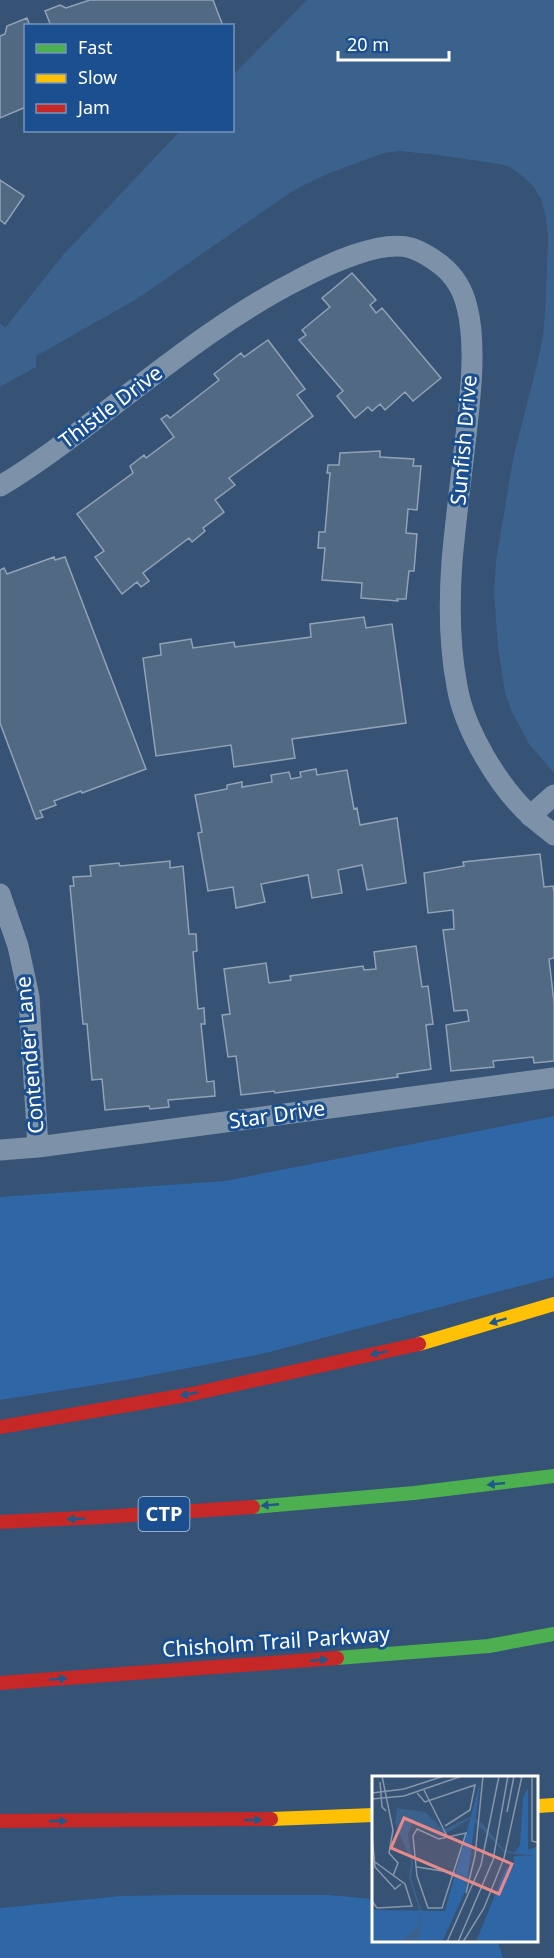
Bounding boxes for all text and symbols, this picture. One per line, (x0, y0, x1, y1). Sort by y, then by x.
legend (24, 24, 234, 132)
scale bar (338, 24, 449, 62)
text: 20 m (347, 32, 389, 56)
text: Fast (78, 35, 113, 59)
text: Slow (78, 65, 117, 89)
text: Jam (76, 95, 110, 119)
street label: Thistle Drive (53, 358, 168, 454)
street label: Sunfish Drive (443, 374, 483, 506)
street label: Contender Lane (8, 975, 50, 1135)
street label: Star Drive (227, 1093, 327, 1135)
one-way arrow (489, 1317, 507, 1326)
one-way arrow (370, 1349, 389, 1358)
one-way arrow (179, 1390, 198, 1399)
one-way arrow (487, 1479, 506, 1489)
road number: CTP (138, 1497, 190, 1531)
one-way arrow (261, 1501, 280, 1510)
one-way arrow (66, 1514, 85, 1524)
street label: Chisholm Trail Parkway (161, 1619, 391, 1663)
one-way arrow (310, 1655, 329, 1664)
one-way arrow (49, 1675, 68, 1684)
inset map (372, 1776, 539, 1943)
one-way arrow (244, 1815, 263, 1825)
one-way arrow (49, 1816, 68, 1826)

